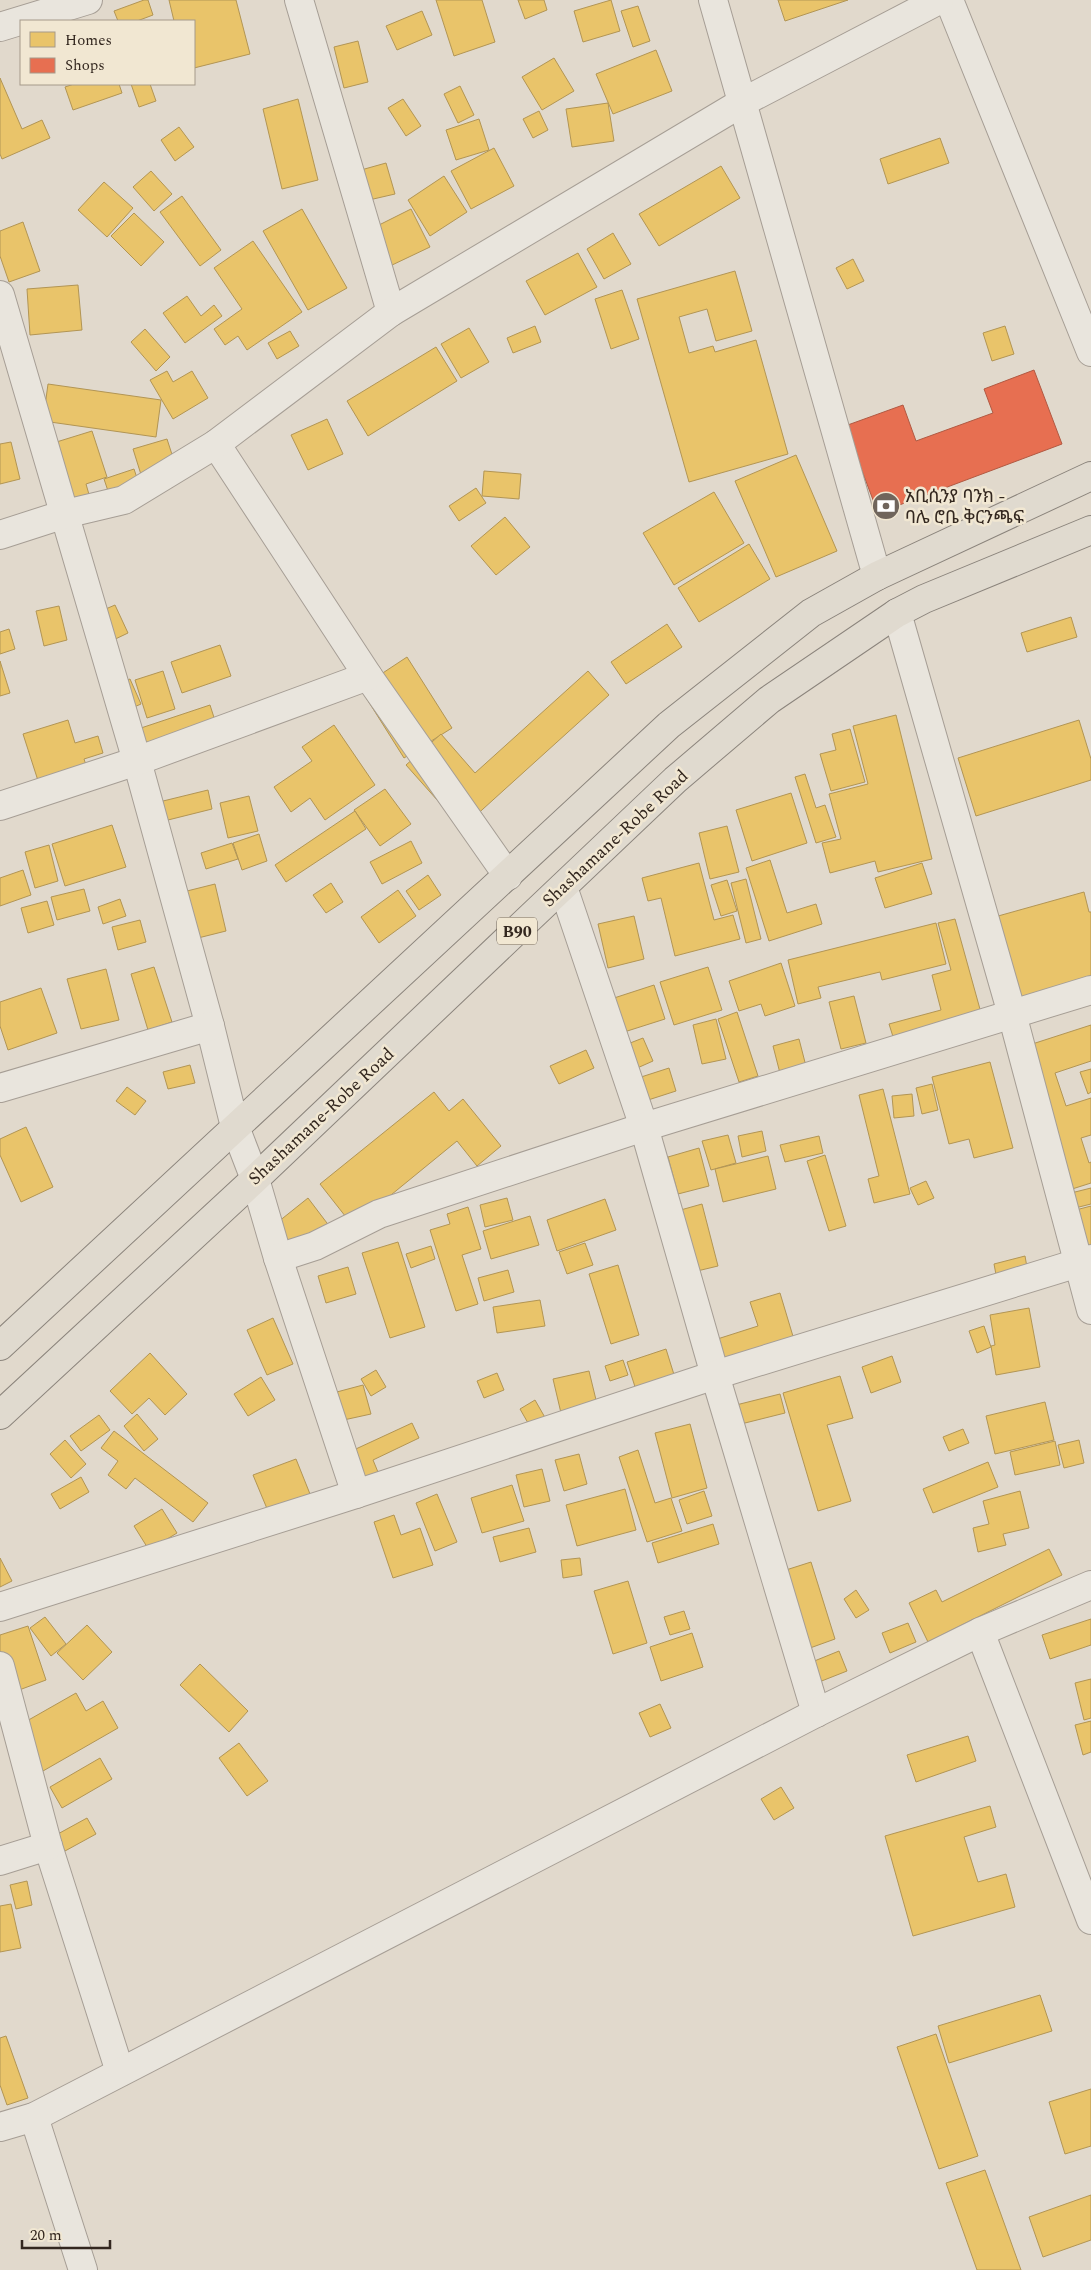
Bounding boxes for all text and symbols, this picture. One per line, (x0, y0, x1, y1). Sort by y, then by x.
legend (20, 20, 195, 85)
text: Homes (65, 29, 112, 52)
text: Shops (65, 54, 105, 77)
place label: አቢሲንያ ባንክ - ባሌ ሮቤ ቅርንጫፍ (905, 483, 1024, 531)
bank icon: አቢሲንያ ባንክ - ባሌ ሮቤ ቅርንጫፍ (871, 491, 901, 521)
street label: Shashamane-Robe Road (536, 763, 695, 914)
road number: B90 (497, 918, 537, 944)
street label: Shashamane-Robe Road (242, 1041, 401, 1192)
scale bar (22, 2218, 110, 2250)
text: 20 m (30, 2224, 62, 2247)

